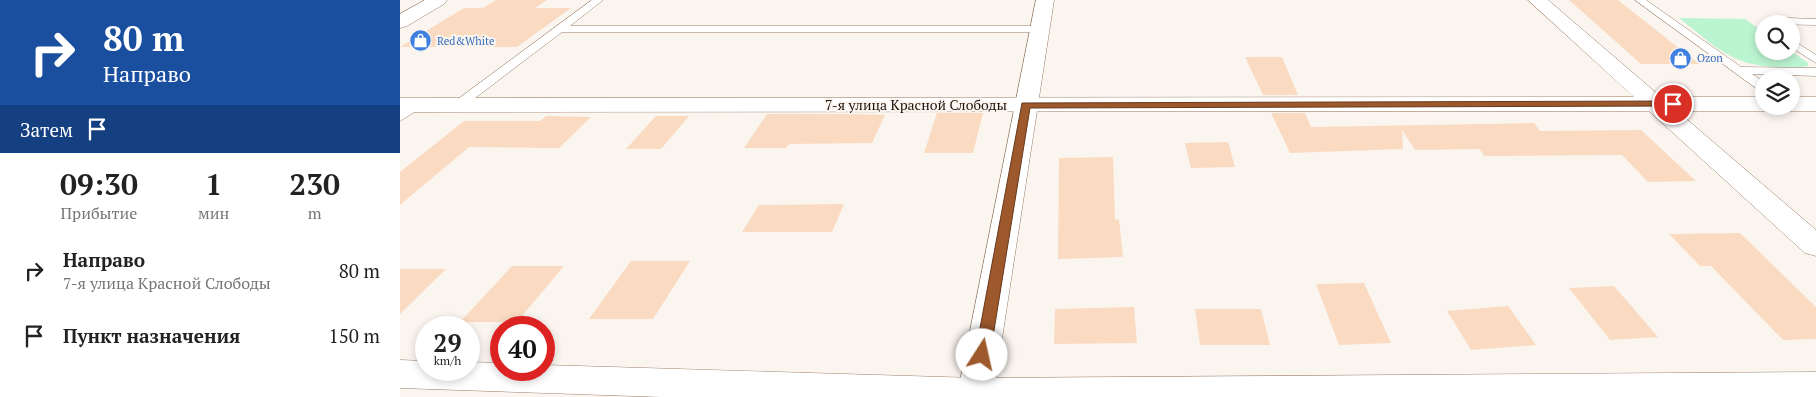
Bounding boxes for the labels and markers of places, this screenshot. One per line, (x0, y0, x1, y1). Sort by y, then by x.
shop icon: Red&White (409, 29, 433, 53)
place label: Red&White (437, 34, 495, 48)
shop icon: Ozon (1669, 46, 1693, 70)
place label: Ozon (1697, 51, 1723, 65)
pin (1652, 83, 1694, 125)

